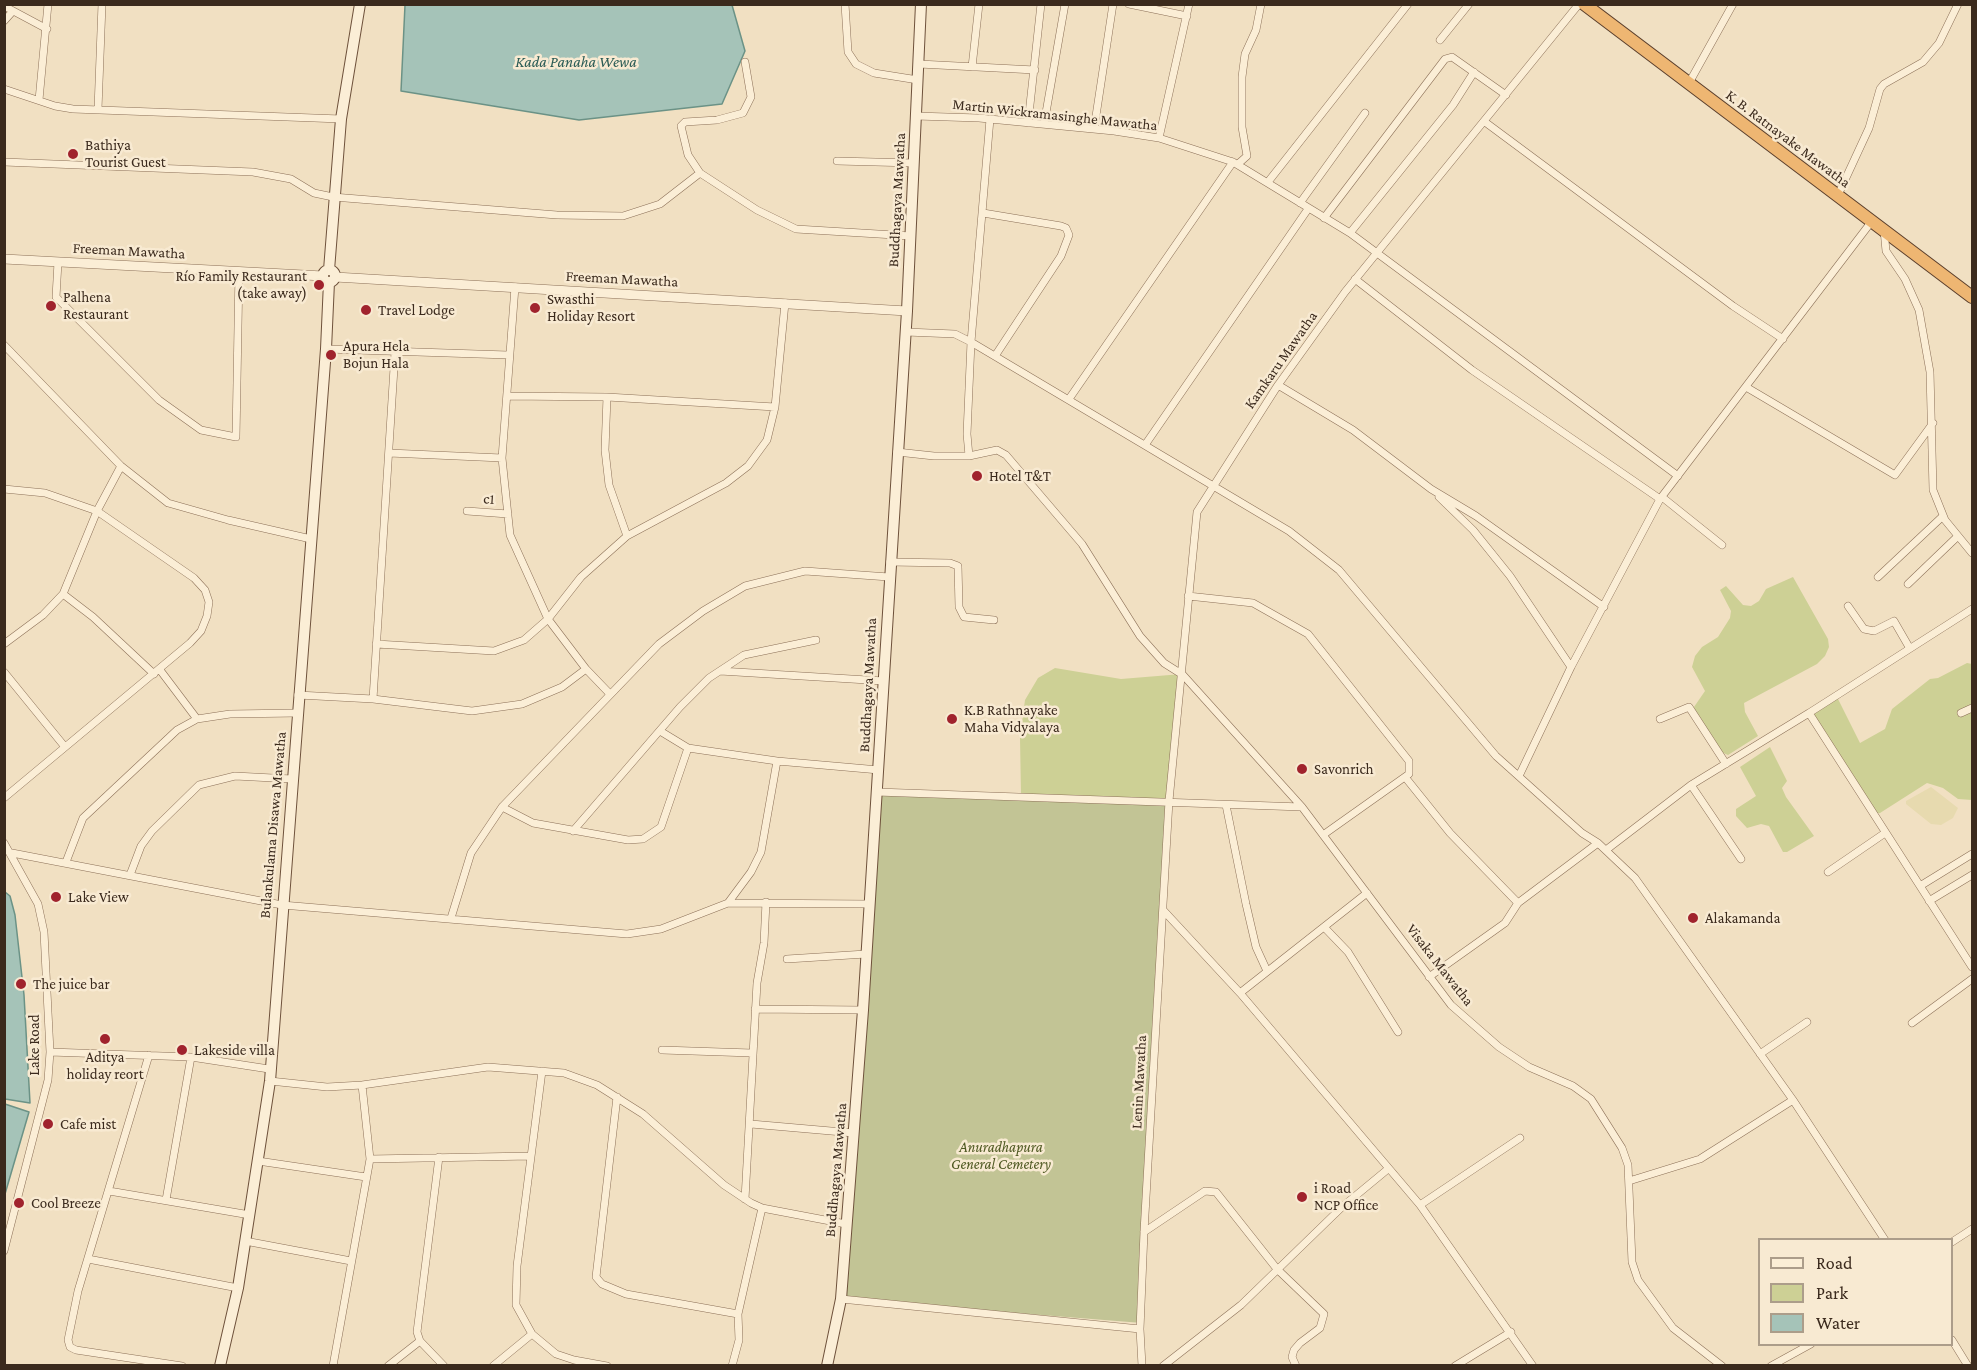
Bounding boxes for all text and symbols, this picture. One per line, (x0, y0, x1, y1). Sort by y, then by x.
water label: Kada Panaha Wewa (515, 52, 637, 72)
street label: K. B. Ratnayake Mawatha (1722, 86, 1854, 192)
street label: Martin Wickramasinghe Mawatha (952, 95, 1158, 135)
street label: Buddhagaya Mawatha (884, 132, 910, 268)
place label: Bathiya Tourist Guest (85, 136, 166, 171)
marker: Bathiya Tourist Guest (66, 147, 80, 161)
street label: Freeman Mawatha (72, 239, 186, 263)
place label: Río Family Restaurant (take away) (175, 267, 307, 302)
street label: Freeman Mawatha (565, 267, 679, 291)
marker: Río Family Restaurant (take away) (312, 278, 326, 292)
place label: Palhena Restaurant (63, 288, 128, 323)
place label: Swasthi Holiday Resort (547, 290, 635, 325)
marker: Palhena Restaurant (44, 299, 58, 313)
place label: Travel Lodge (378, 301, 455, 319)
marker: Swasthi Holiday Resort (528, 301, 542, 315)
marker: Travel Lodge (359, 303, 373, 317)
street label: Kamkaru Mawatha (1241, 308, 1321, 412)
place label: Apura Hela Bojun Hala (343, 337, 409, 372)
marker: Apura Hela Bojun Hala (324, 348, 338, 362)
place label: Hotel T&T (989, 467, 1051, 485)
marker: Hotel T&T (970, 469, 984, 483)
street label: c1 (483, 490, 495, 508)
street label: Buddhagaya Mawatha (855, 617, 881, 753)
place label: K.B Rathnayake Maha Vidyalaya (964, 701, 1060, 736)
marker: K.B Rathnayake Maha Vidyalaya (945, 712, 959, 726)
street label: Bulankulama Disawa Mawatha (256, 731, 290, 919)
place label: Savonrich (1314, 760, 1374, 778)
marker: Savonrich (1295, 762, 1309, 776)
place label: Lake View (68, 888, 129, 906)
marker: Lake View (49, 890, 63, 904)
place label: Alakamanda (1705, 909, 1780, 927)
marker: Alakamanda (1686, 911, 1700, 925)
street label: Visaka Mawatha (1402, 920, 1478, 1010)
place label: The juice bar (33, 975, 110, 993)
marker: The juice bar (14, 977, 28, 991)
street label: Lake Road (25, 1014, 43, 1076)
marker: Aditya holiday reort (98, 1032, 112, 1046)
street label: Lenin Mawatha (1128, 1035, 1150, 1129)
place label: Lakeside villa (194, 1041, 275, 1059)
marker: Lakeside villa (175, 1043, 189, 1057)
place label: Aditya holiday reort (66, 1048, 144, 1083)
street label: Buddhagaya Mawatha (821, 1102, 851, 1238)
place label: Cafe mist (60, 1115, 116, 1133)
marker: Cafe mist (41, 1117, 55, 1131)
park label: Anuradhapura General Cemetery (951, 1138, 1051, 1173)
place label: i Road NCP Office (1314, 1179, 1378, 1214)
marker: i Road NCP Office (1295, 1190, 1309, 1204)
place label: Cool Breeze (31, 1194, 101, 1212)
marker: Cool Breeze (12, 1196, 26, 1210)
legend (1758, 1238, 1953, 1346)
text: Road (1816, 1253, 1853, 1273)
text: Park (1816, 1283, 1848, 1303)
text: Water (1816, 1313, 1860, 1333)

